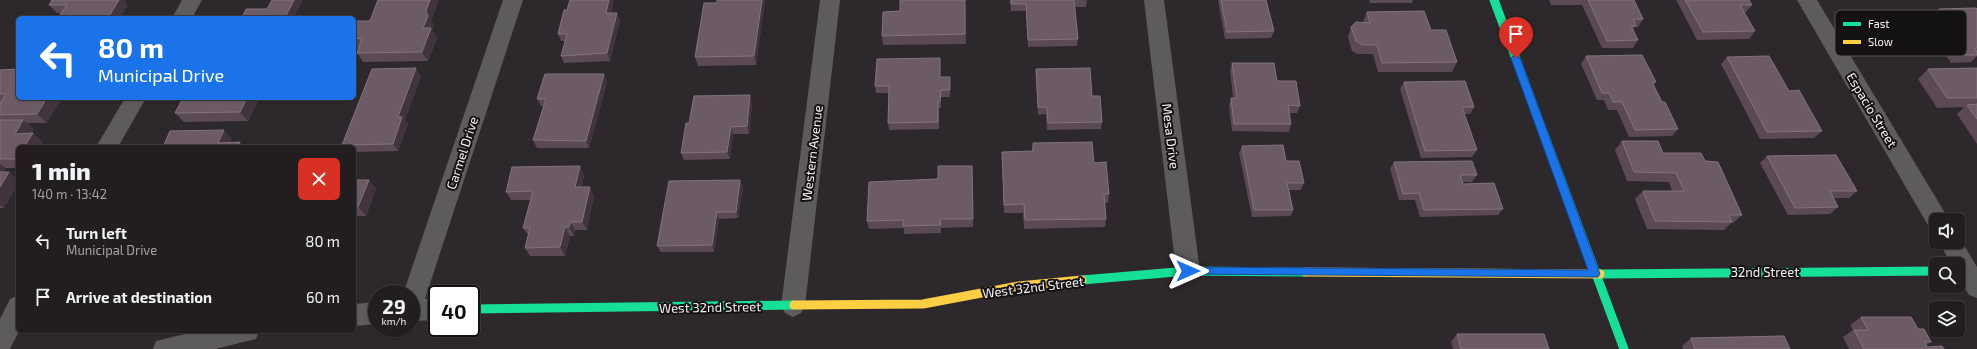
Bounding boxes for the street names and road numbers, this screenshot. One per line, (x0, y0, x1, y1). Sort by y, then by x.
street label: Espacio Street (1843, 70, 1901, 150)
street label: Mesa Drive (1159, 102, 1183, 170)
street label: Western Avenue (798, 104, 826, 202)
street label: Carmel Drive (443, 115, 481, 191)
street label: 32nd Street (1731, 264, 1799, 280)
street label: West 32nd Street (981, 273, 1085, 301)
street label: West 32nd Street (659, 298, 761, 316)

